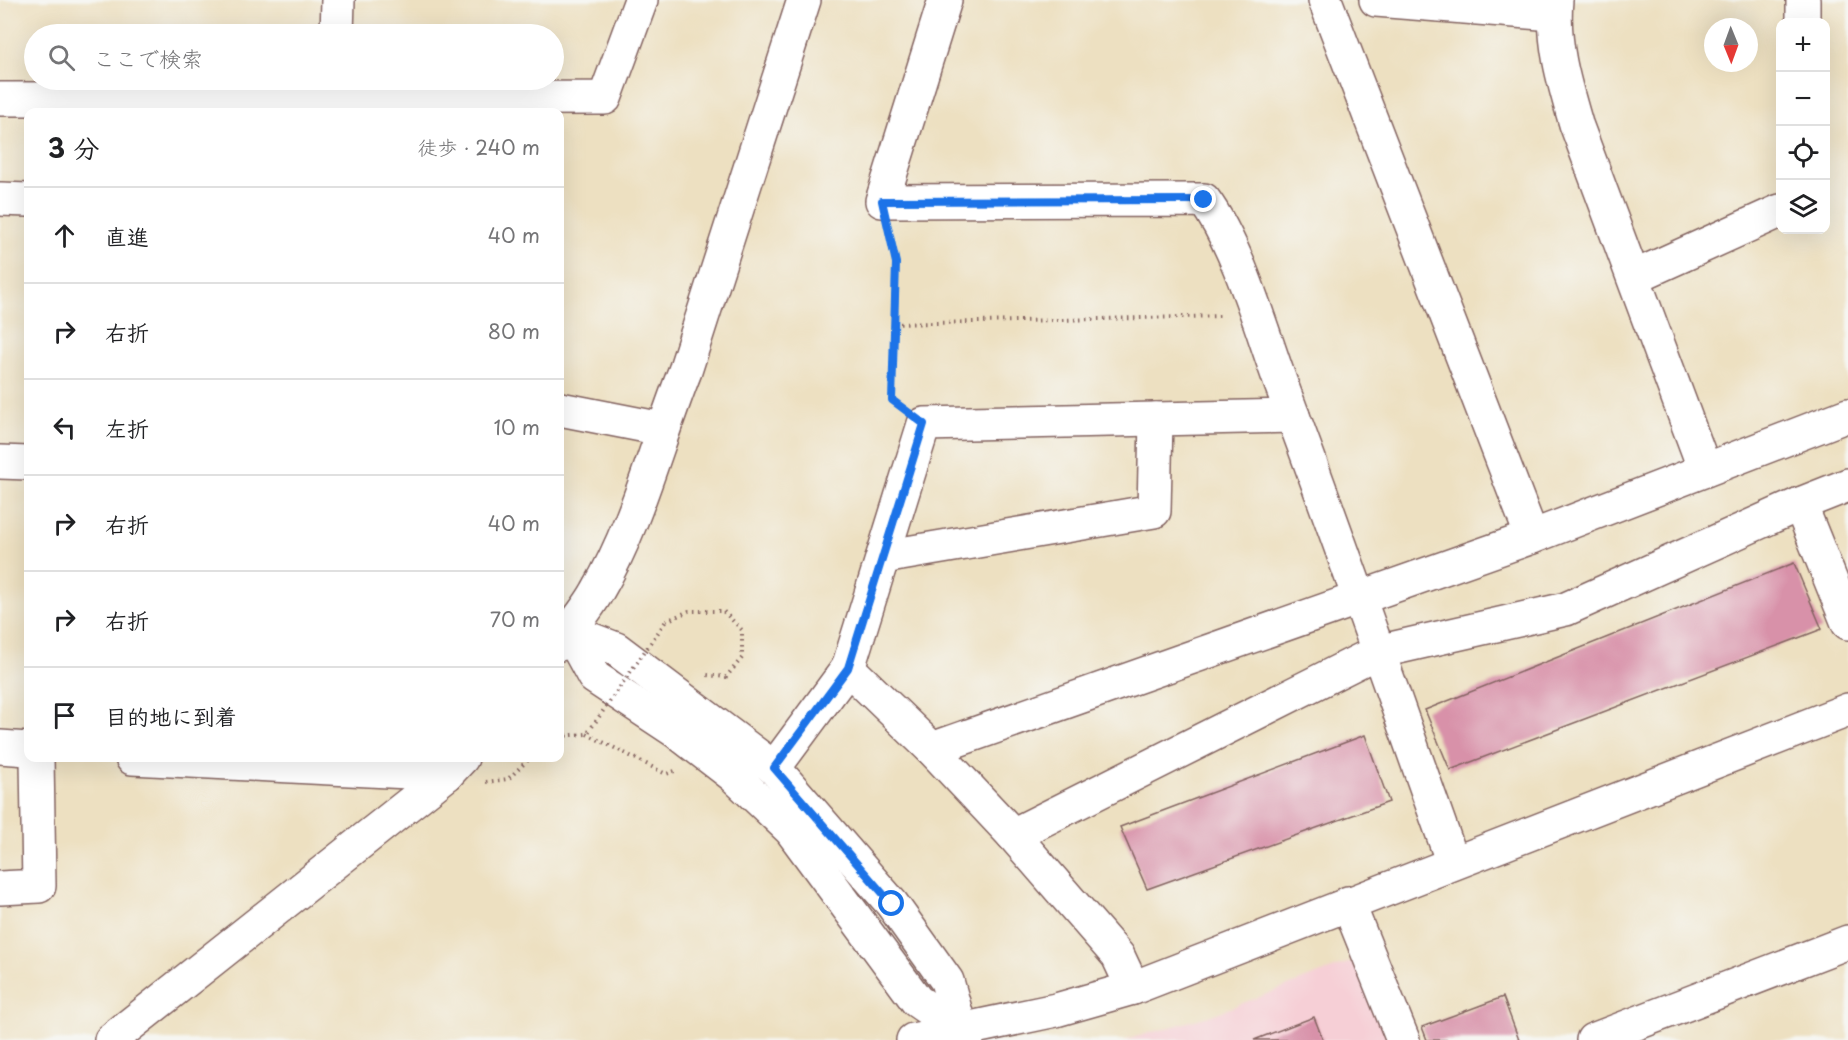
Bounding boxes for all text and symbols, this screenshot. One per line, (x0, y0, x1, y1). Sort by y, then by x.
north arrow (1704, 18, 1758, 72)
map controls (1776, 18, 1830, 234)
button: + (1776, 18, 1830, 72)
search box (24, 24, 564, 90)
icon: search (45, 41, 78, 74)
text: ここで検索 (93, 41, 203, 74)
button: − (1776, 72, 1830, 126)
button: locate (1776, 126, 1830, 180)
text: 3 分 (48, 128, 99, 167)
text: 徒歩 · 240 m (417, 132, 540, 162)
button: layers (1776, 180, 1830, 234)
route end (1190, 186, 1216, 212)
icon: ahead (48, 219, 81, 252)
text: 直進 (105, 219, 149, 252)
text: 40 m (488, 220, 540, 250)
icon: right (48, 315, 81, 348)
text: 右折 (105, 315, 149, 348)
text: 80 m (488, 316, 540, 346)
icon: left (48, 411, 81, 444)
text: 左折 (105, 411, 149, 444)
text: 10 m (493, 412, 540, 442)
icon: right (48, 507, 81, 540)
text: 右折 (105, 507, 149, 540)
text: 40 m (488, 508, 540, 538)
icon: right (48, 603, 81, 636)
text: 右折 (105, 603, 149, 636)
text: 70 m (490, 604, 540, 634)
icon: arrive (48, 699, 81, 732)
text: 目的地に到着 (105, 699, 237, 732)
route start (878, 890, 904, 916)

